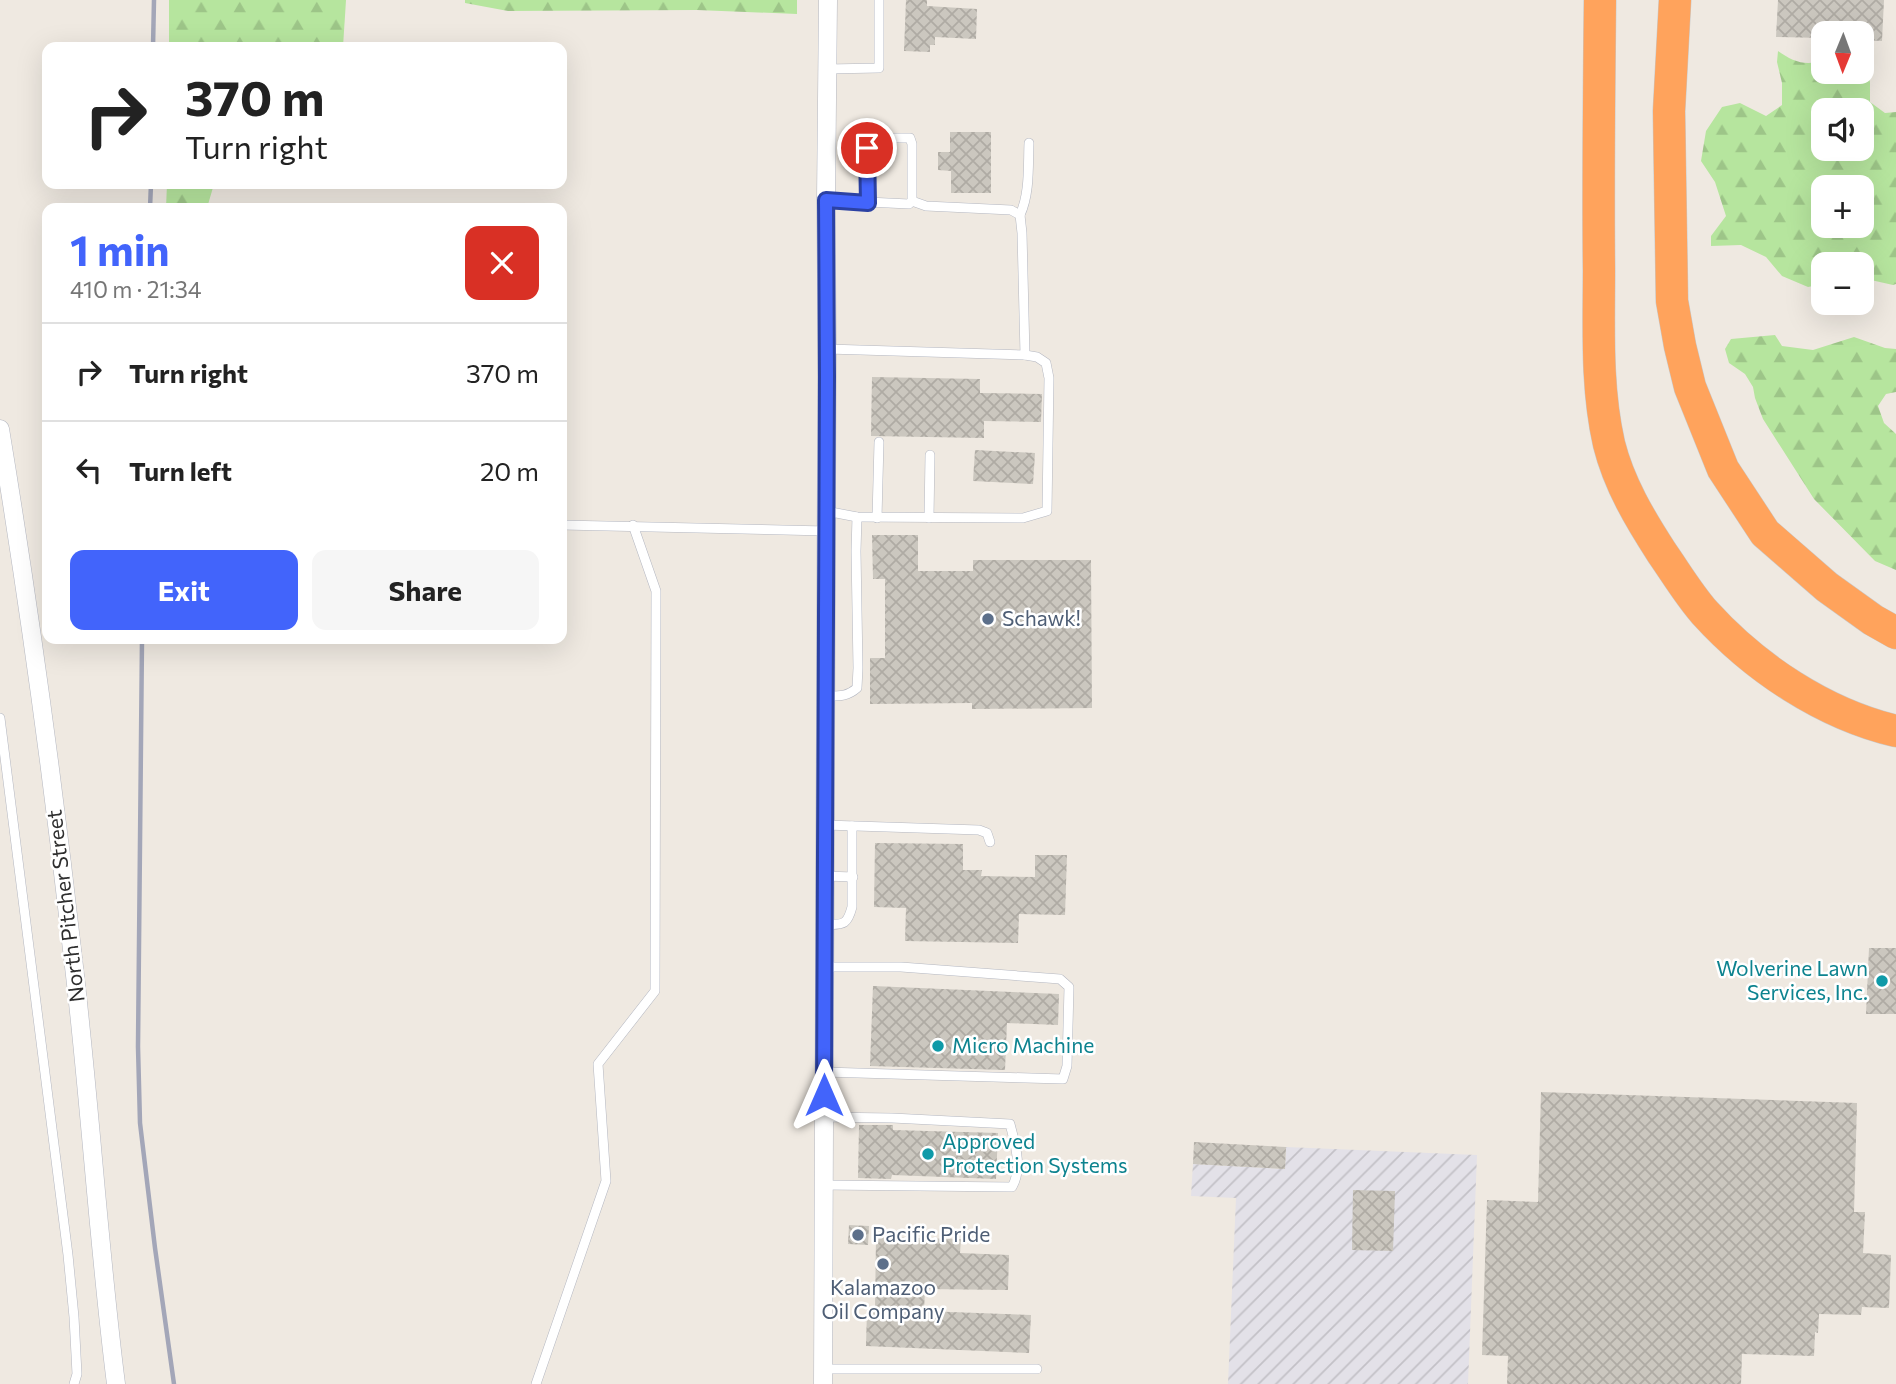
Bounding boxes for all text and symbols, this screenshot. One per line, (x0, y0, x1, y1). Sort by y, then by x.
north arrow (1811, 21, 1874, 84)
map controls (1811, 21, 1874, 315)
text: 370 m (185, 66, 324, 126)
icon: right (70, 70, 161, 161)
button: sound (1811, 98, 1874, 161)
pin (837, 118, 897, 178)
text: Turn right (185, 126, 328, 166)
icon: arrive (848, 129, 886, 167)
button: + (1811, 175, 1874, 238)
text: 1 min (70, 223, 170, 275)
button: close (465, 226, 539, 300)
button: − (1811, 252, 1874, 315)
text: 410 m · 21:34 (70, 275, 202, 303)
icon: right (70, 353, 108, 391)
text: Turn right (129, 357, 248, 388)
text: 370 m (466, 357, 539, 388)
icon: left (70, 451, 108, 489)
text: Turn left (129, 455, 232, 486)
text: 20 m (480, 455, 539, 486)
button: Exit (70, 550, 298, 630)
button: Share (312, 550, 539, 630)
place label: Schawk! (1002, 605, 1081, 630)
marker: Schawk! (980, 611, 996, 627)
street label: North Pitcher Street (40, 809, 89, 1004)
place label: Wolverine Lawn Services, Inc. (1716, 955, 1868, 1004)
marker: Wolverine Lawn Services, Inc. (1874, 973, 1890, 989)
place label: Micro Machine (952, 1032, 1094, 1057)
marker: Micro Machine (930, 1038, 946, 1054)
position arrow (787, 1058, 861, 1132)
place label: Approved Protection Systems (942, 1128, 1128, 1177)
marker: Approved Protection Systems (920, 1146, 936, 1162)
place label: Pacific Pride (872, 1221, 990, 1246)
marker: Pacific Pride (850, 1227, 866, 1243)
marker: Kalamazoo Oil Company (875, 1256, 891, 1272)
place label: Kalamazoo Oil Company (821, 1274, 945, 1323)

